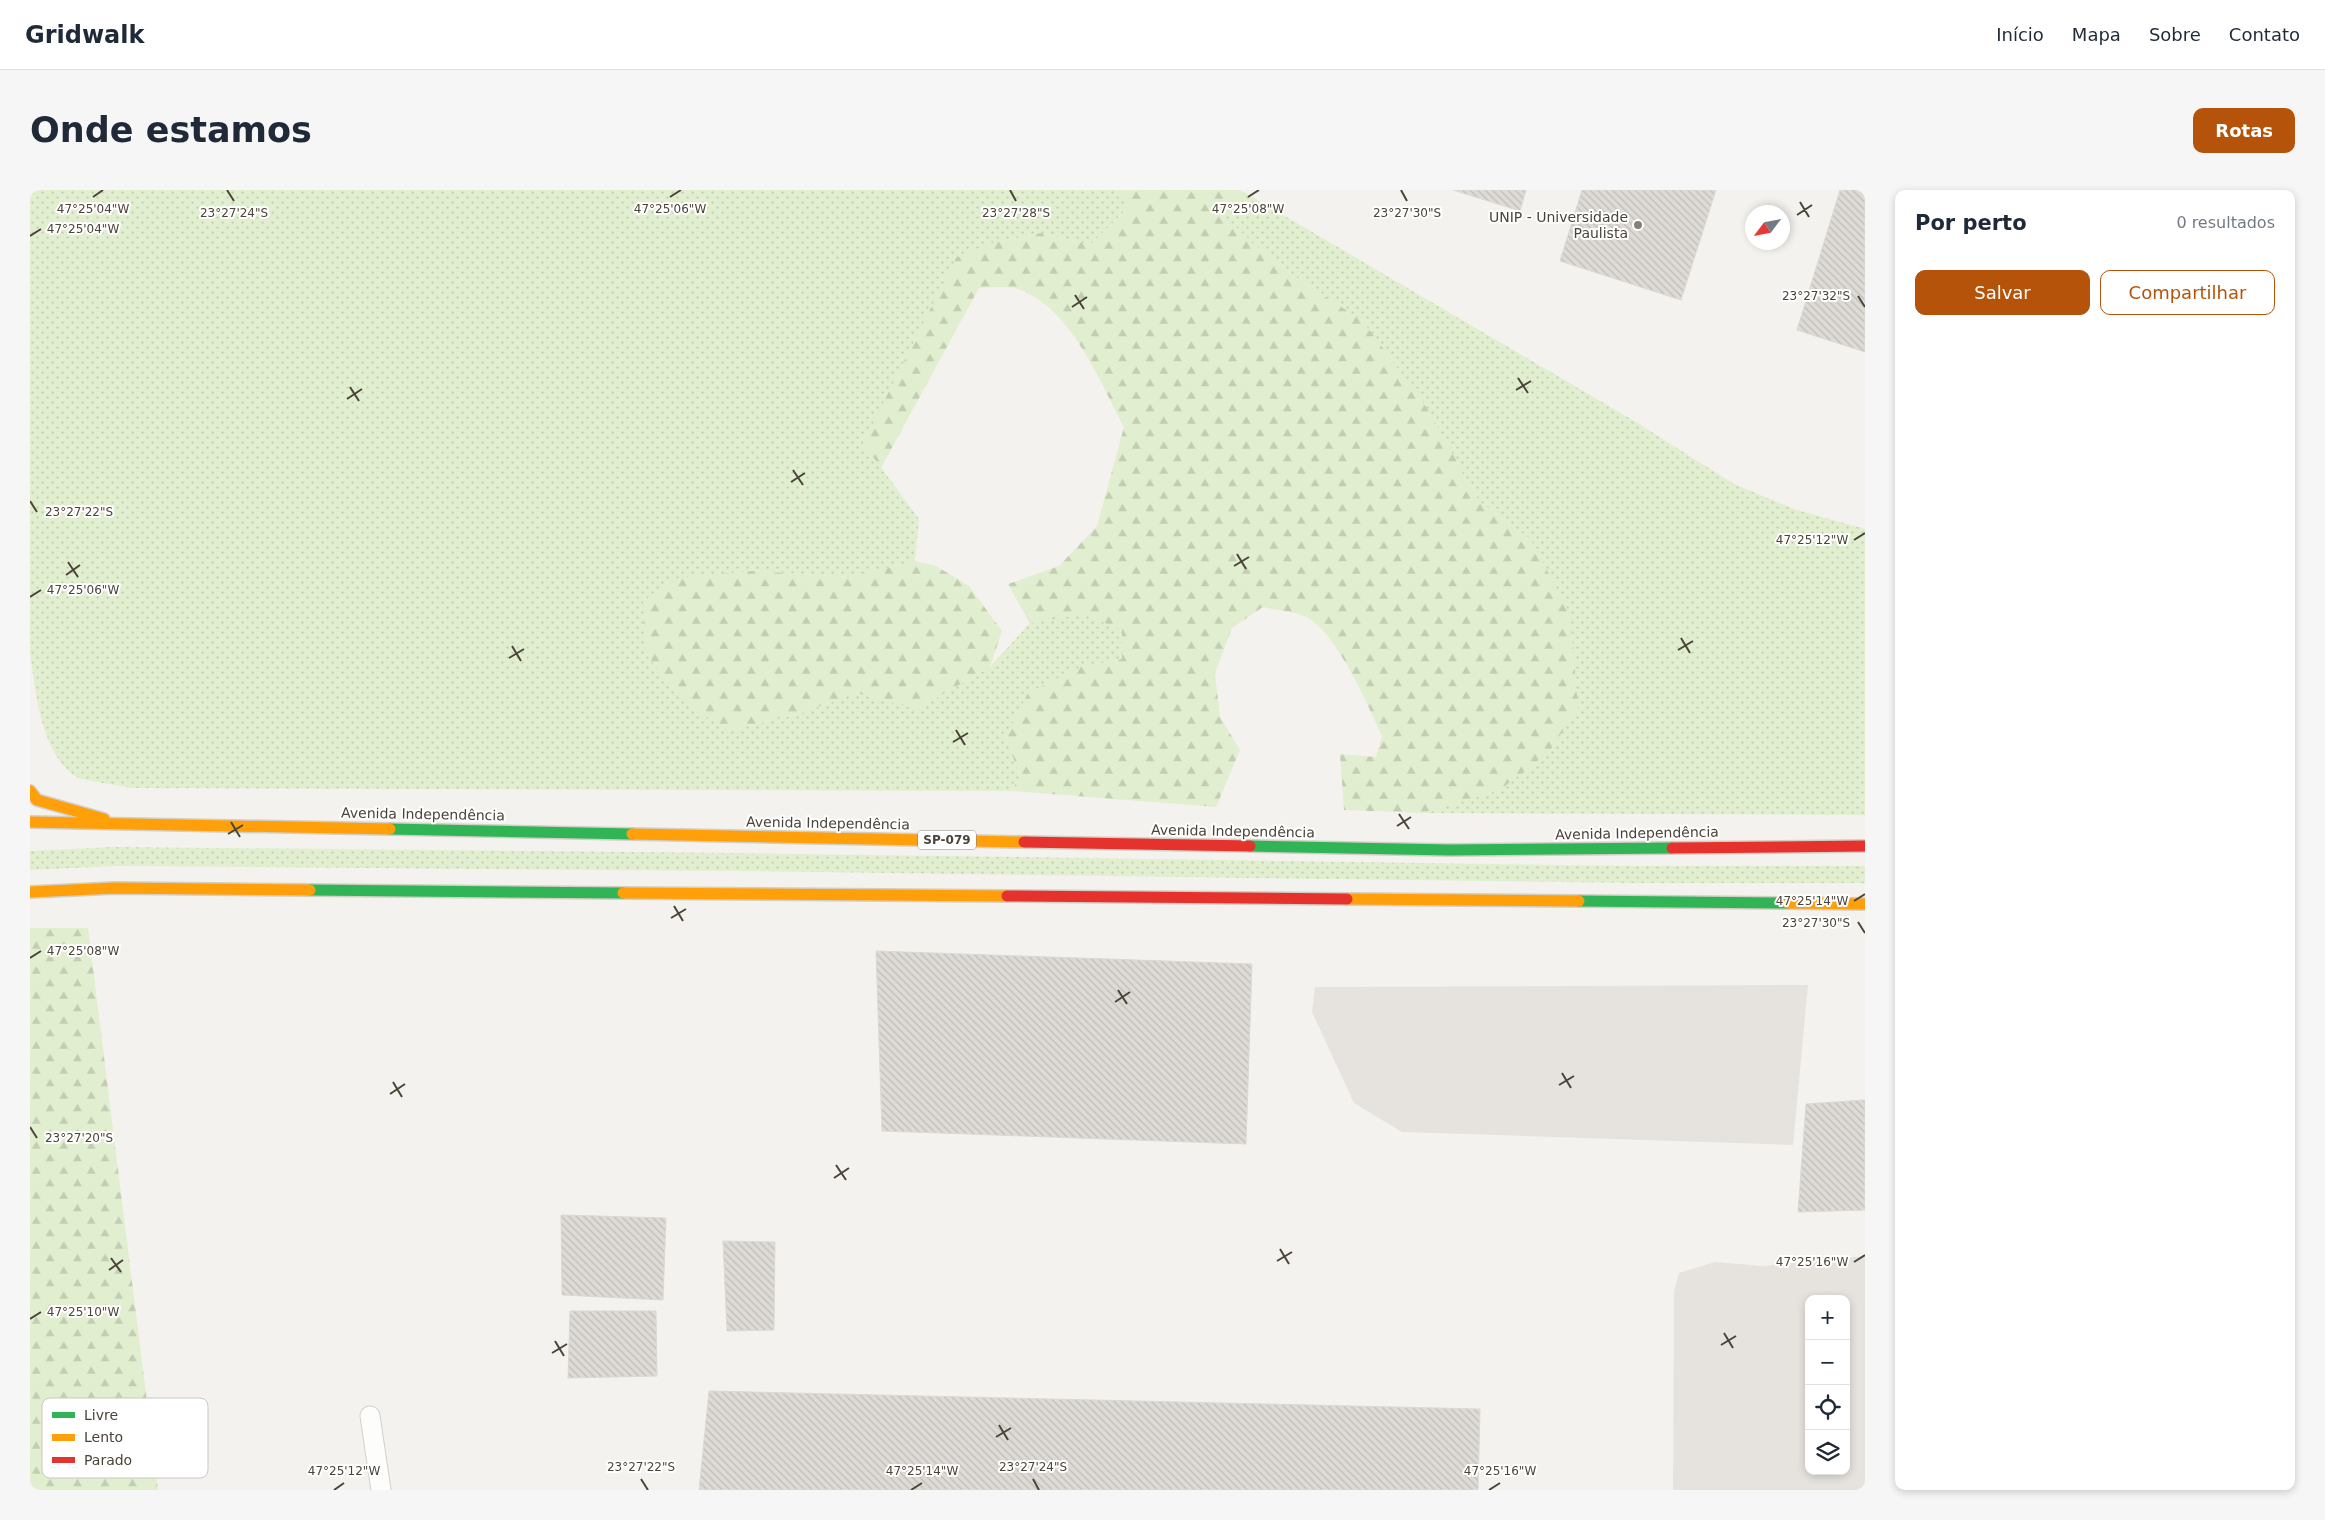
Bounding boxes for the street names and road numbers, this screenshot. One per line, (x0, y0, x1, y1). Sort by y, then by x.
street label: Avenida Independência (341, 805, 505, 823)
street label: Avenida Independência (746, 814, 910, 832)
street label: Avenida Independência (1151, 822, 1315, 840)
street label: Avenida Independência (1555, 824, 1719, 842)
road number: SP-079 (918, 830, 976, 850)

